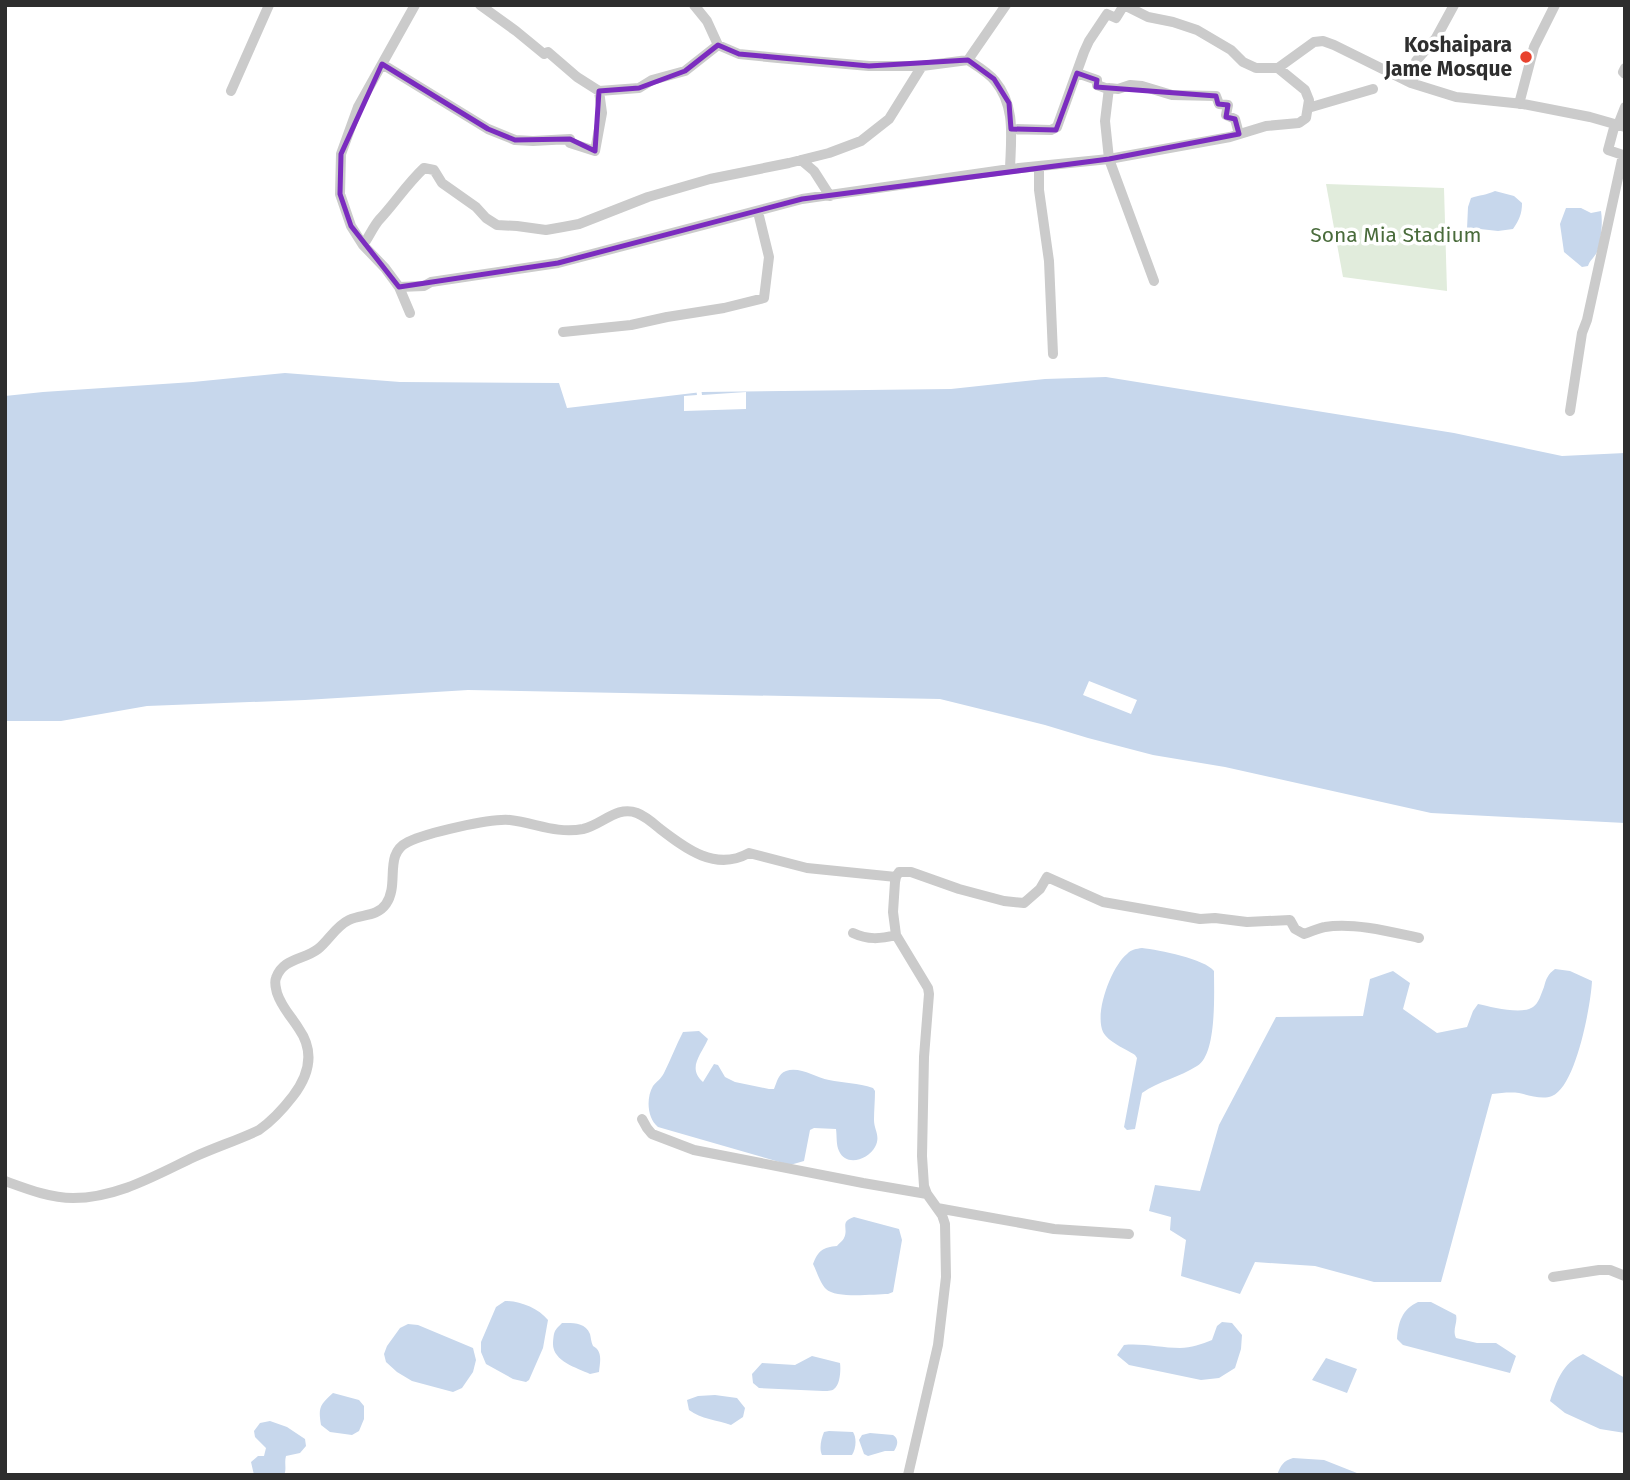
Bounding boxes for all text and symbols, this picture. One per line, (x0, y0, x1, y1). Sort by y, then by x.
place label: Koshaipara Jame Mosque (1383, 32, 1512, 82)
marker: Koshaipara Jame Mosque (1518, 49, 1534, 65)
park label: Sona Mia Stadium (1310, 222, 1482, 248)

